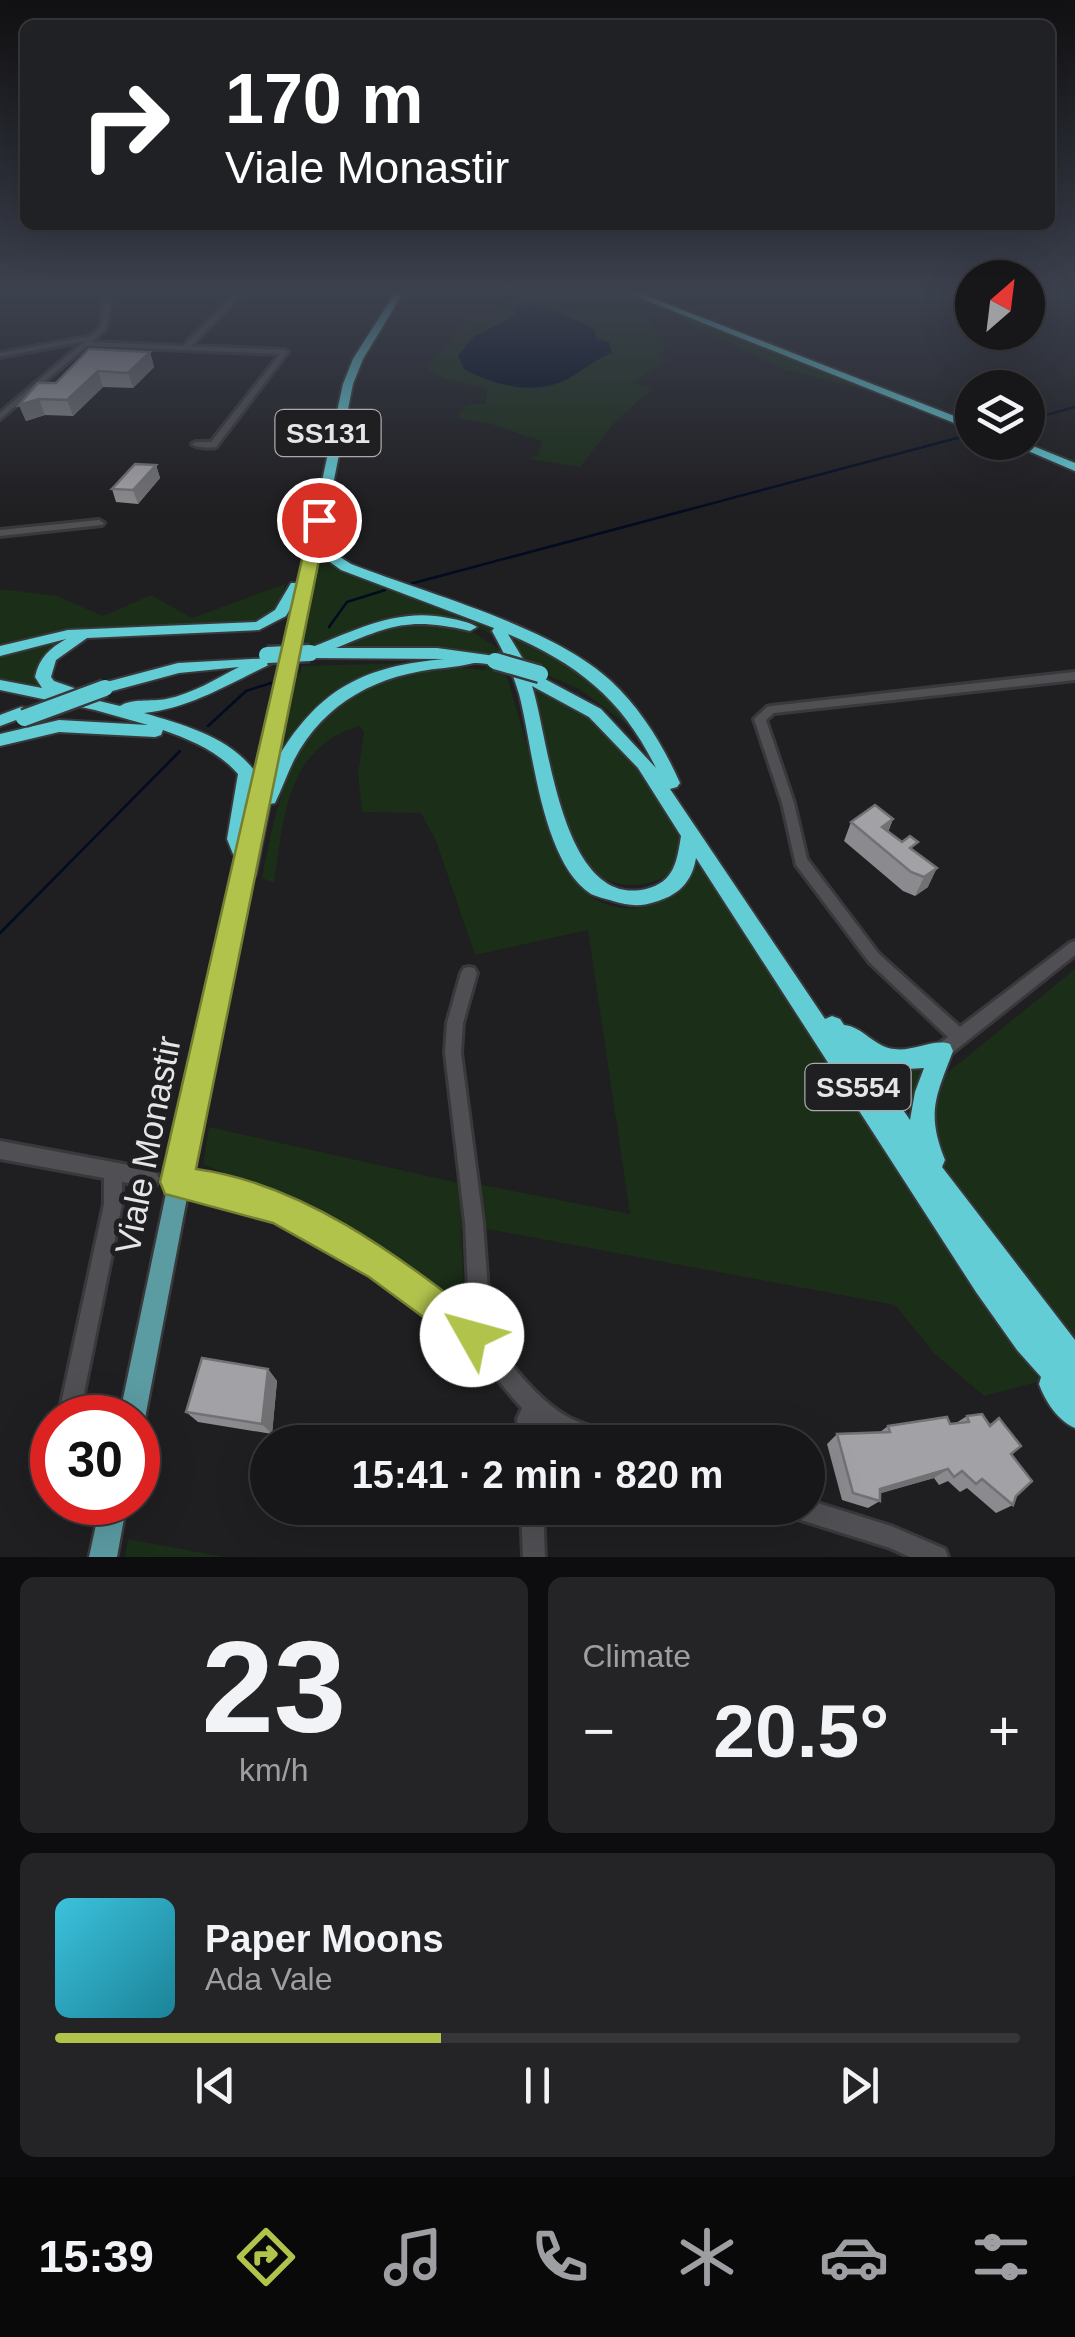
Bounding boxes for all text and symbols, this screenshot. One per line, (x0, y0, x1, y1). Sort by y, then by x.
icon: right (60, 60, 190, 190)
text: 170 m (225, 60, 423, 138)
text: Viale Monastir (225, 142, 509, 193)
north arrow (955, 260, 1045, 350)
map controls (955, 260, 1045, 460)
button: layers (955, 370, 1045, 460)
road number: SS131 (276, 410, 380, 456)
pin (277, 478, 362, 563)
icon: arrive (292, 493, 347, 548)
street label: Viale Monastir (107, 1032, 188, 1257)
road number: SS554 (806, 1064, 910, 1110)
position arrow (420, 1283, 524, 1387)
speed limit sign: 30 (30, 1395, 160, 1525)
text: 15:41 · 2 min · 820 m (352, 1454, 723, 1496)
text: 23 (201, 1614, 346, 1760)
text: Climate (583, 1638, 691, 1674)
text: 20.5° (713, 1689, 889, 1773)
text: − (583, 1700, 615, 1762)
text: + (988, 1700, 1020, 1762)
text: km/h (239, 1752, 308, 1788)
text: Paper Moons (205, 1918, 444, 1960)
text: Ada Vale (205, 1961, 333, 1997)
icon: previous (188, 2058, 243, 2113)
icon: pause (510, 2058, 565, 2113)
icon: next (832, 2058, 887, 2113)
icon: directions (231, 2222, 301, 2292)
icon: music (378, 2222, 448, 2292)
icon: phone (525, 2222, 595, 2292)
icon: climate (672, 2222, 742, 2292)
icon: car (819, 2222, 889, 2292)
icon: filters (966, 2222, 1036, 2292)
text: 15:39 (39, 2231, 154, 2282)

